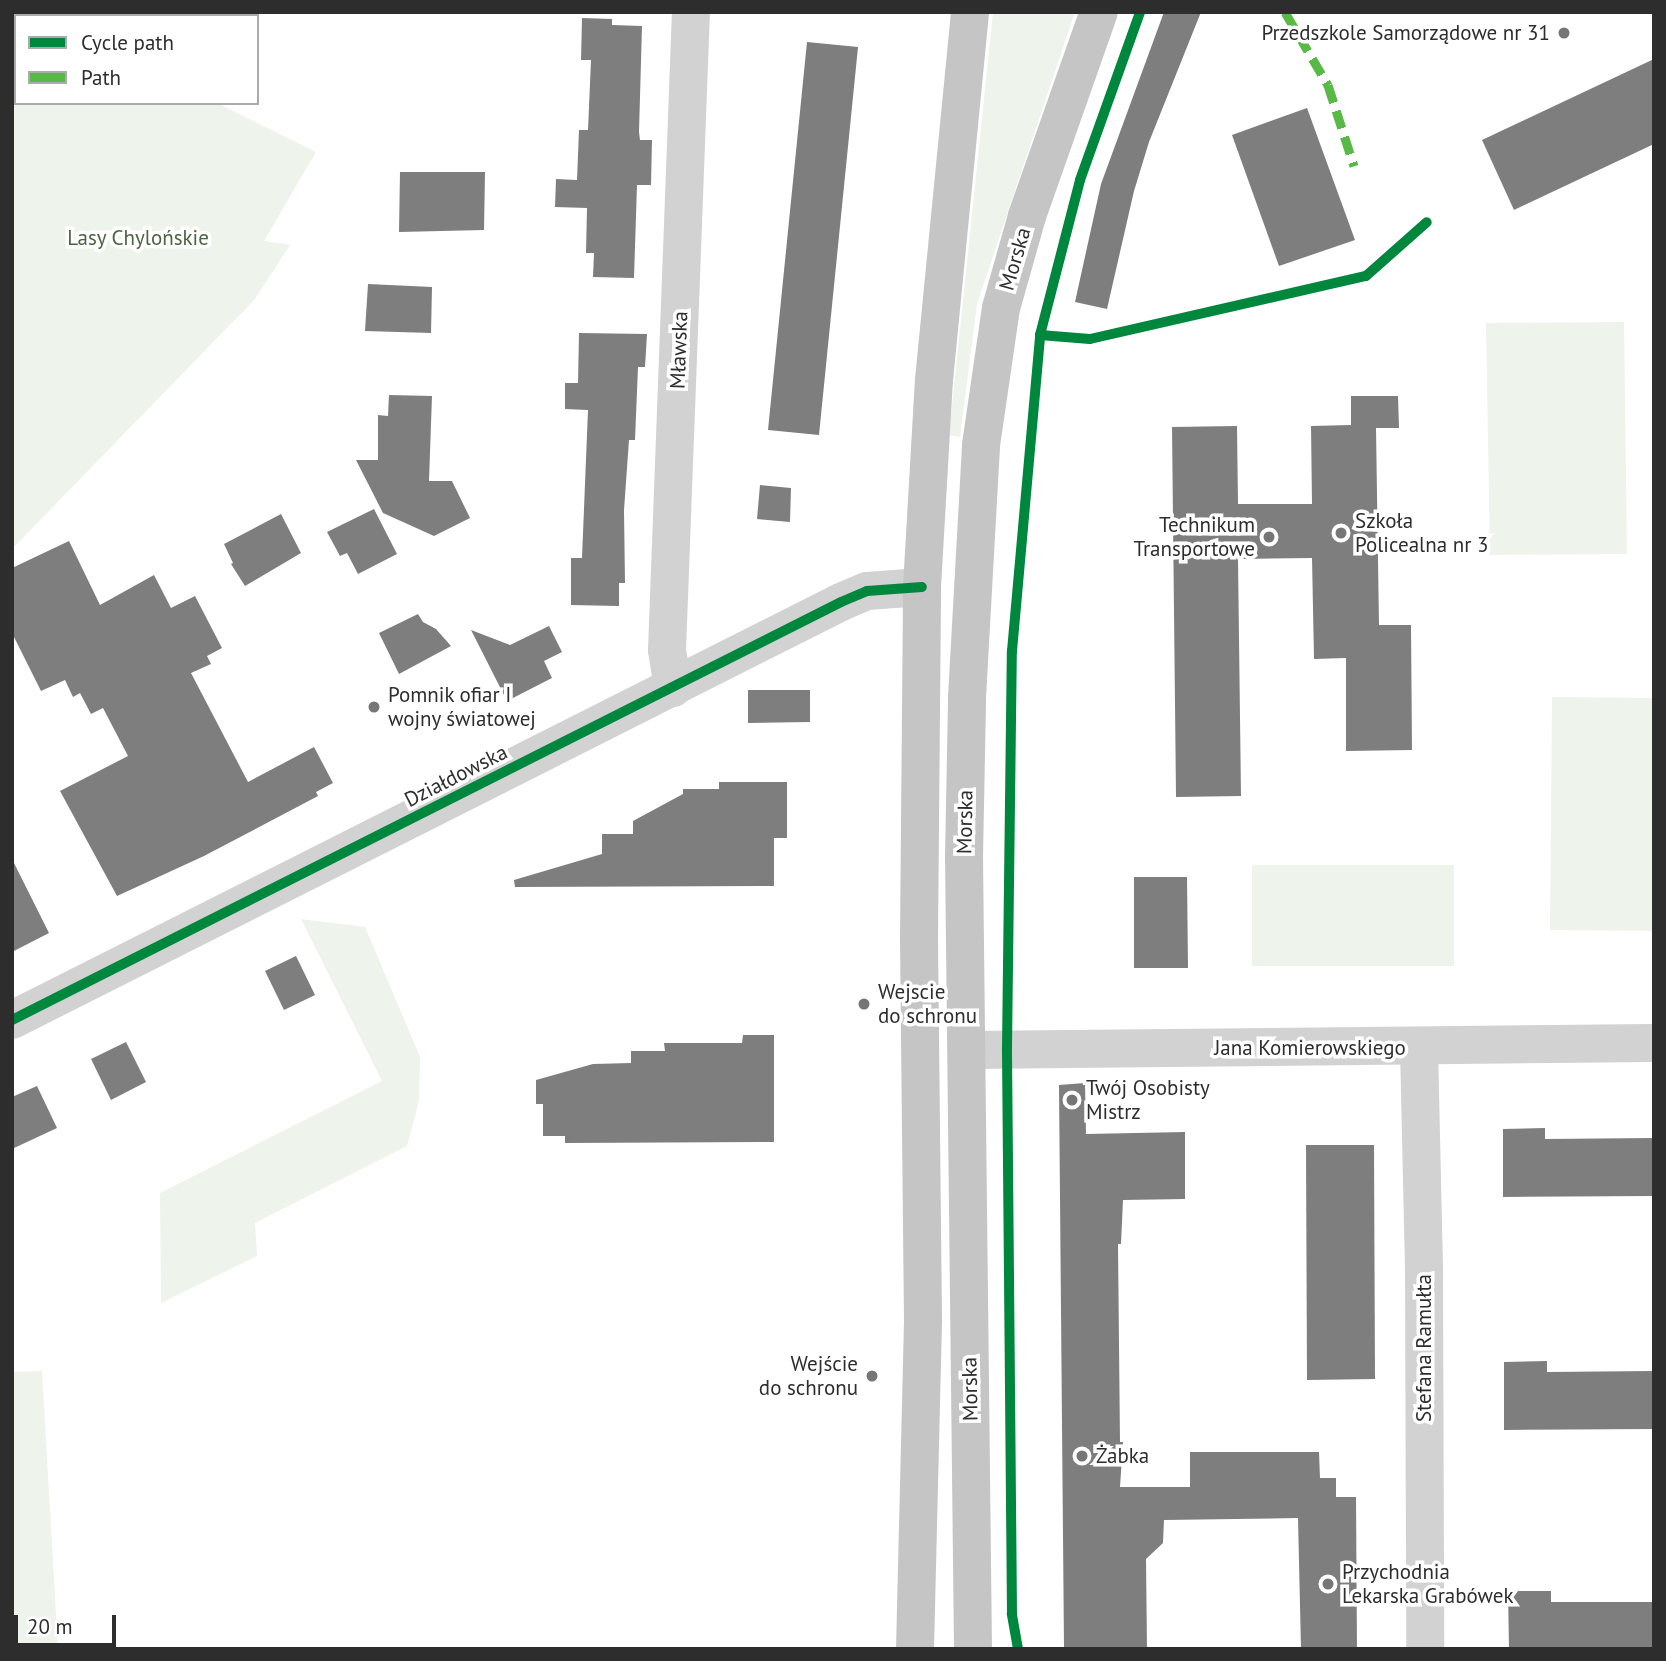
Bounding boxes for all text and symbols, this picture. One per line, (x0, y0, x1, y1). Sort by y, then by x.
legend (14, 14, 259, 105)
place label: Przedszkole Samorządowe nr 31 (1261, 20, 1550, 46)
marker: Przedszkole Samorządowe nr 31 (1556, 25, 1572, 41)
text: Cycle path (81, 29, 174, 56)
text: Path (81, 64, 121, 91)
park label: Lasy Chylońskie (67, 225, 209, 251)
street label: Morska (994, 225, 1036, 293)
street label: Mławska (665, 311, 693, 389)
place label: Szkoła Policealna nr 3 (1355, 508, 1488, 558)
place label: Technikum Transportowe (1133, 512, 1255, 562)
marker: Szkoła Policealna nr 3 (1333, 525, 1349, 541)
marker: Technikum Transportowe (1261, 529, 1277, 545)
place label: Pomnik ofiar I wojny światowej (388, 682, 537, 732)
marker: Pomnik ofiar I wojny światowej (366, 699, 382, 715)
street label: Działdowska (400, 739, 512, 813)
street label: Morska (952, 790, 978, 854)
place label: Wejscie do schronu (878, 979, 977, 1029)
marker: Wejscie do schronu (856, 996, 872, 1012)
street label: Jana Komierowskiego (1214, 1035, 1406, 1061)
place label: Twój Osobisty Mistrz (1086, 1075, 1210, 1125)
marker: Twój Osobisty Mistrz (1064, 1092, 1080, 1108)
street label: Stefana Ramułta (1411, 1274, 1437, 1422)
place label: Wejście do schronu (759, 1351, 858, 1401)
street label: Morska (957, 1357, 983, 1421)
marker: Wejście do schronu (864, 1368, 880, 1384)
place label: Żabka (1096, 1443, 1149, 1469)
marker: Żabka (1074, 1448, 1090, 1464)
place label: Przychodnia Lekarska Grabówek (1342, 1559, 1514, 1609)
marker: Przychodnia Lekarska Grabówek (1320, 1576, 1336, 1592)
scale bar (18, 1602, 119, 1646)
text: 20 m (27, 1613, 73, 1640)

